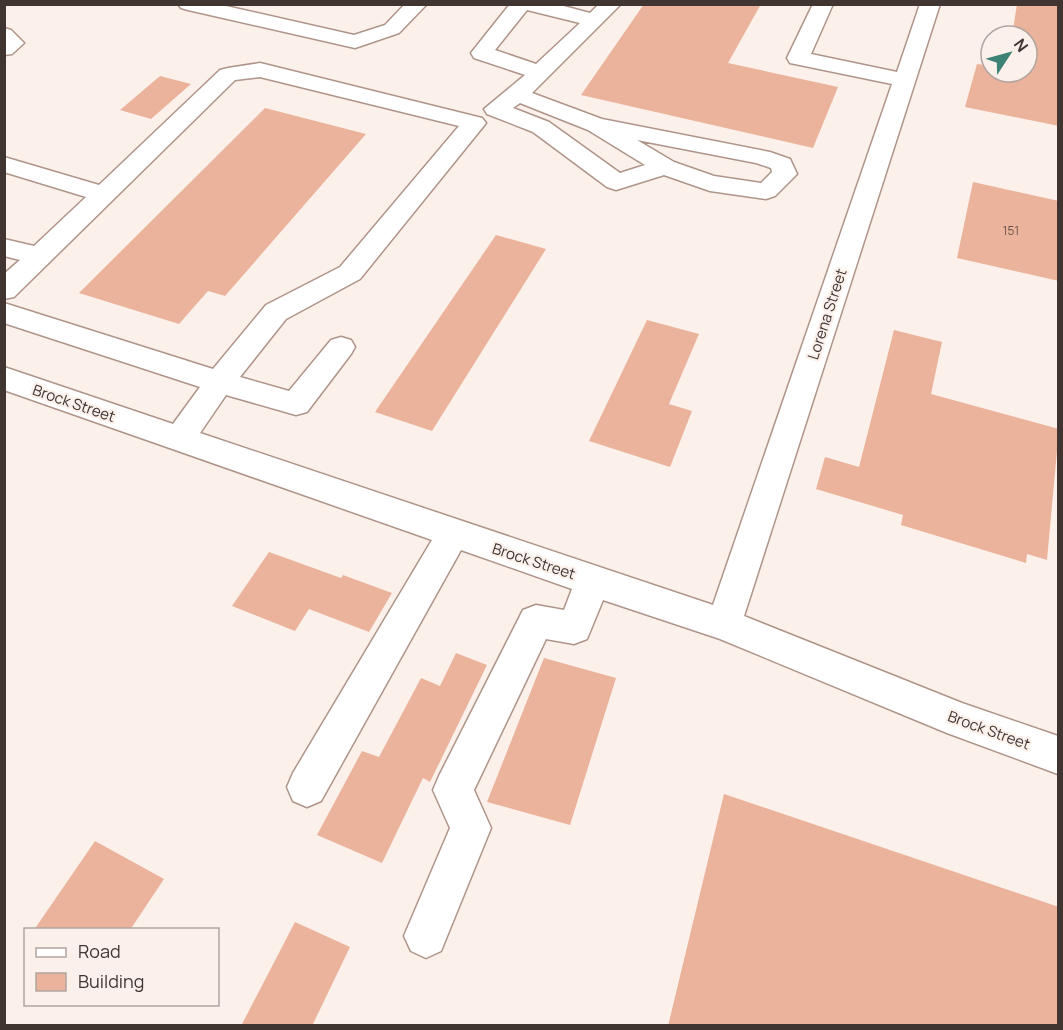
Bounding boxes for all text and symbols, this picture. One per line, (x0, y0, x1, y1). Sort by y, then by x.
north arrow (979, 24, 1039, 84)
text: N (1009, 34, 1033, 56)
house number: 151 (1003, 222, 1019, 239)
street label: Lorena Street (802, 266, 852, 362)
street label: Brock Street (30, 379, 118, 427)
street label: Brock Street (490, 538, 578, 584)
street label: Brock Street (945, 705, 1033, 755)
legend (24, 928, 219, 1006)
text: Road (78, 939, 121, 963)
text: Building (78, 969, 144, 993)

